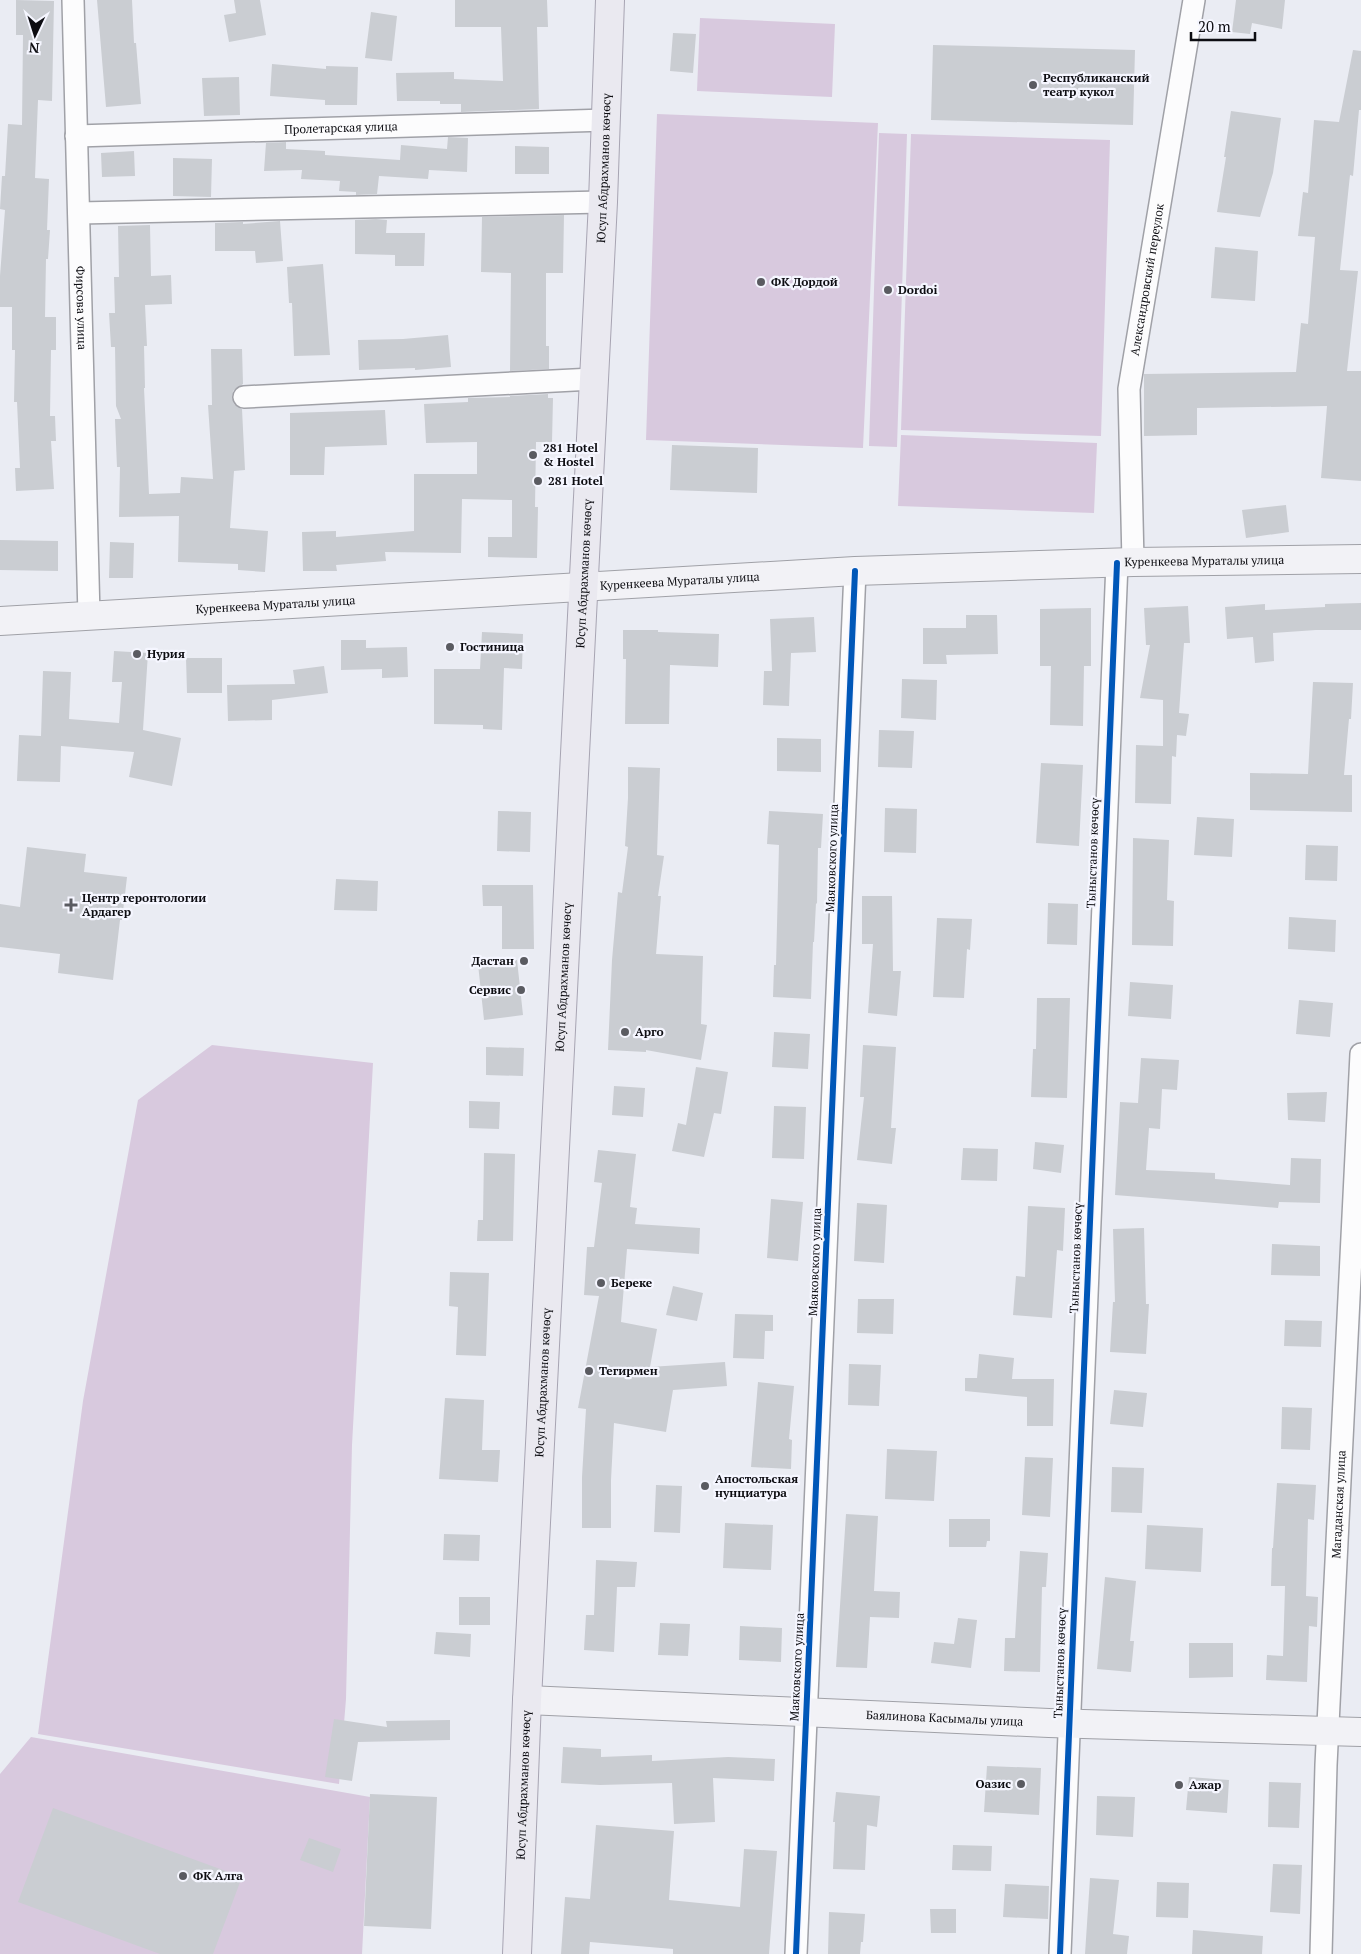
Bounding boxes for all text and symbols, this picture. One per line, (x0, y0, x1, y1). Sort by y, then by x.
north arrow (10, 10, 60, 60)
scale bar (1191, 10, 1255, 42)
text: 20 m (1198, 16, 1231, 36)
text: N (28, 39, 40, 58)
place label: Республиканский театр кукол (1043, 70, 1149, 99)
marker: Республиканский театр кукол (1027, 79, 1039, 91)
street label: Юсуп Абдрахманов көчөсү (593, 92, 614, 243)
street label: Пролетарская улица (284, 118, 398, 137)
street label: Александровский переулок (1127, 202, 1167, 357)
street label: Фирсова улица (73, 266, 90, 350)
place label: ФК Дордой (771, 274, 838, 289)
marker: ФК Дордой (755, 276, 767, 288)
place label: Dordoi (898, 282, 937, 297)
marker: Dordoi (882, 284, 894, 296)
place label: 281 Hotel & Hostel (543, 440, 598, 469)
marker: 281 Hotel & Hostel (527, 449, 539, 461)
place label: 281 Hotel (548, 473, 603, 488)
marker: 281 Hotel (532, 475, 544, 487)
street label: Юсуп Абдрахманов көчөсү (572, 498, 595, 649)
street label: Куренкеева Мураталы улица (1124, 552, 1284, 569)
street label: Куренкеева Мураталы улица (600, 569, 760, 593)
street label: Куренкеева Мураталы улица (195, 592, 356, 617)
place label: Гостиница (460, 639, 524, 654)
marker: Гостиница (444, 641, 456, 653)
place label: Нурия (147, 646, 185, 661)
marker: Нурия (131, 648, 143, 660)
street label: Тыныстанов көчөсү (1083, 796, 1102, 909)
street label: Маяковского улица (822, 803, 841, 912)
place label: Центр геронтологии Ардагер (82, 890, 206, 919)
marker: Центр геронтологии Ардагер (64, 898, 78, 912)
street label: Юсуп Абдрахманов көчөсү (552, 901, 575, 1052)
place label: Дастан (472, 953, 514, 968)
marker: Дастан (518, 955, 530, 967)
place label: Сервис (469, 982, 511, 997)
marker: Сервис (515, 984, 527, 996)
place label: Арго (635, 1024, 664, 1039)
marker: Арго (619, 1026, 631, 1038)
street label: Тыныстанов көчөсү (1066, 1201, 1085, 1314)
street label: Маяковского улица (805, 1207, 824, 1316)
place label: Береке (611, 1275, 653, 1290)
marker: Береке (595, 1277, 607, 1289)
street label: Юсуп Абдрахманов көчөсү (531, 1307, 554, 1458)
place label: Тегирмен (599, 1363, 658, 1378)
marker: Тегирмен (583, 1365, 595, 1377)
street label: Магаданская улица (1328, 1450, 1348, 1559)
place label: Апостольская нунциатура (715, 1471, 798, 1500)
marker: Апостольская нунциатура (699, 1480, 711, 1492)
street label: Тыныстанов көчөсү (1050, 1606, 1069, 1719)
street label: Маяковского улица (786, 1612, 807, 1722)
street label: Баялинова Касымалы улица (866, 1707, 1024, 1729)
street label: Юсуп Абдрахманов көчөсү (513, 1709, 534, 1860)
place label: Оазис (975, 1776, 1011, 1791)
place label: Ажар (1189, 1777, 1221, 1792)
marker: Оазис (1015, 1778, 1027, 1790)
marker: Ажар (1173, 1779, 1185, 1791)
place label: ФК Алга (193, 1868, 243, 1883)
marker: ФК Алга (177, 1870, 189, 1882)

